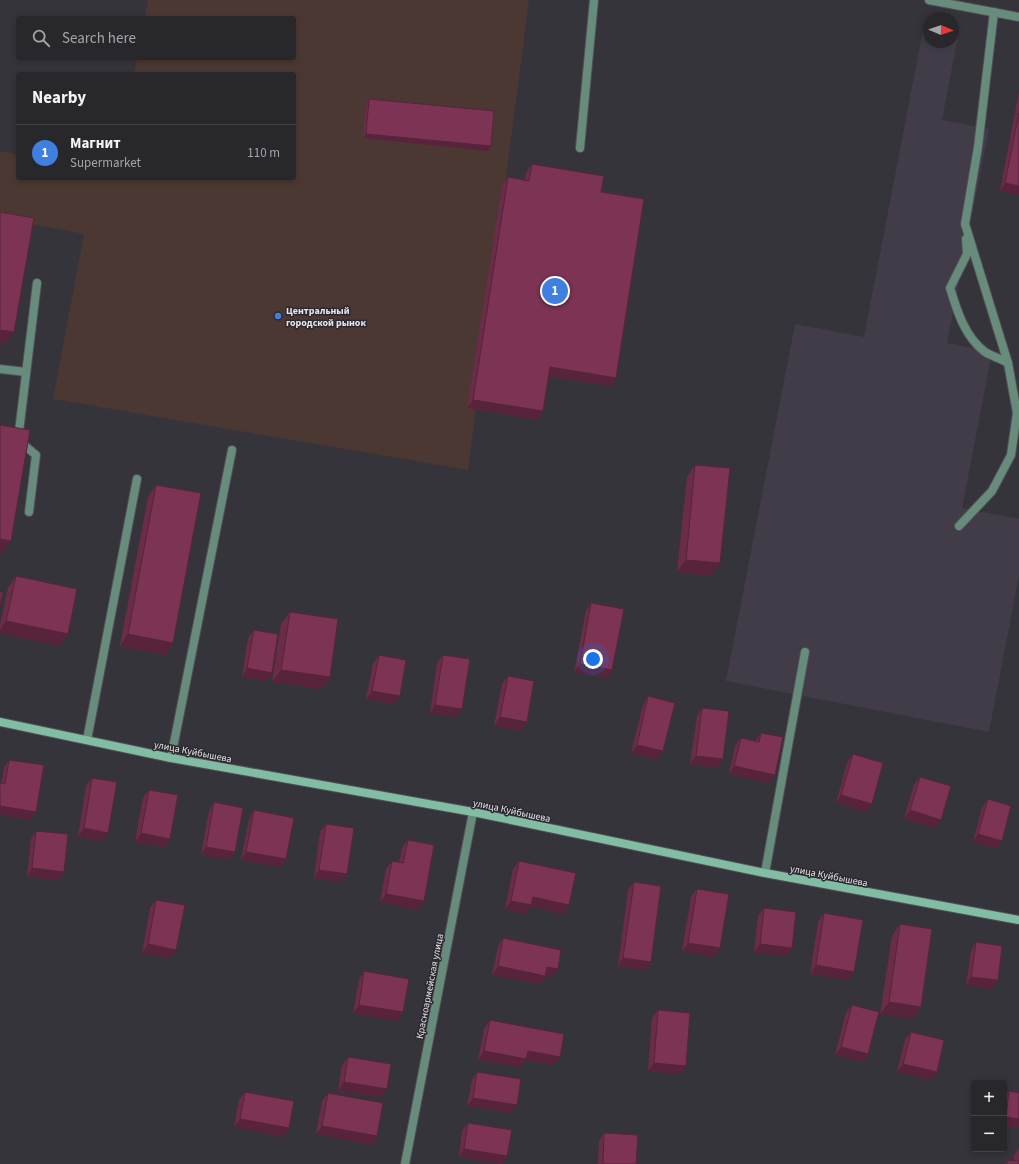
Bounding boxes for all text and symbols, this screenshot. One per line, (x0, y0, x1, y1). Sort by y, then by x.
north arrow (923, 12, 959, 48)
search box (16, 16, 296, 60)
icon: search (30, 27, 52, 49)
text: Search here (62, 28, 136, 49)
text: Nearby (32, 86, 86, 110)
text: Магнит (70, 133, 121, 154)
text: 1 (42, 144, 48, 162)
text: 110 m (247, 144, 280, 162)
text: Supermarket (70, 154, 141, 172)
pin: 1 (542, 276, 568, 306)
place label: Центральный городской рынок (286, 304, 366, 330)
marker: Центральный городской рынок (273, 311, 283, 321)
your location (583, 649, 603, 669)
street label: улица Куйбышева (153, 738, 233, 766)
street label: улица Куйбышева (472, 796, 552, 826)
street label: улица Куйбышева (789, 862, 869, 890)
street label: Красноармейская улица (413, 932, 447, 1040)
map controls (971, 1080, 1007, 1152)
button: + (971, 1080, 1007, 1116)
button: − (971, 1116, 1007, 1152)

